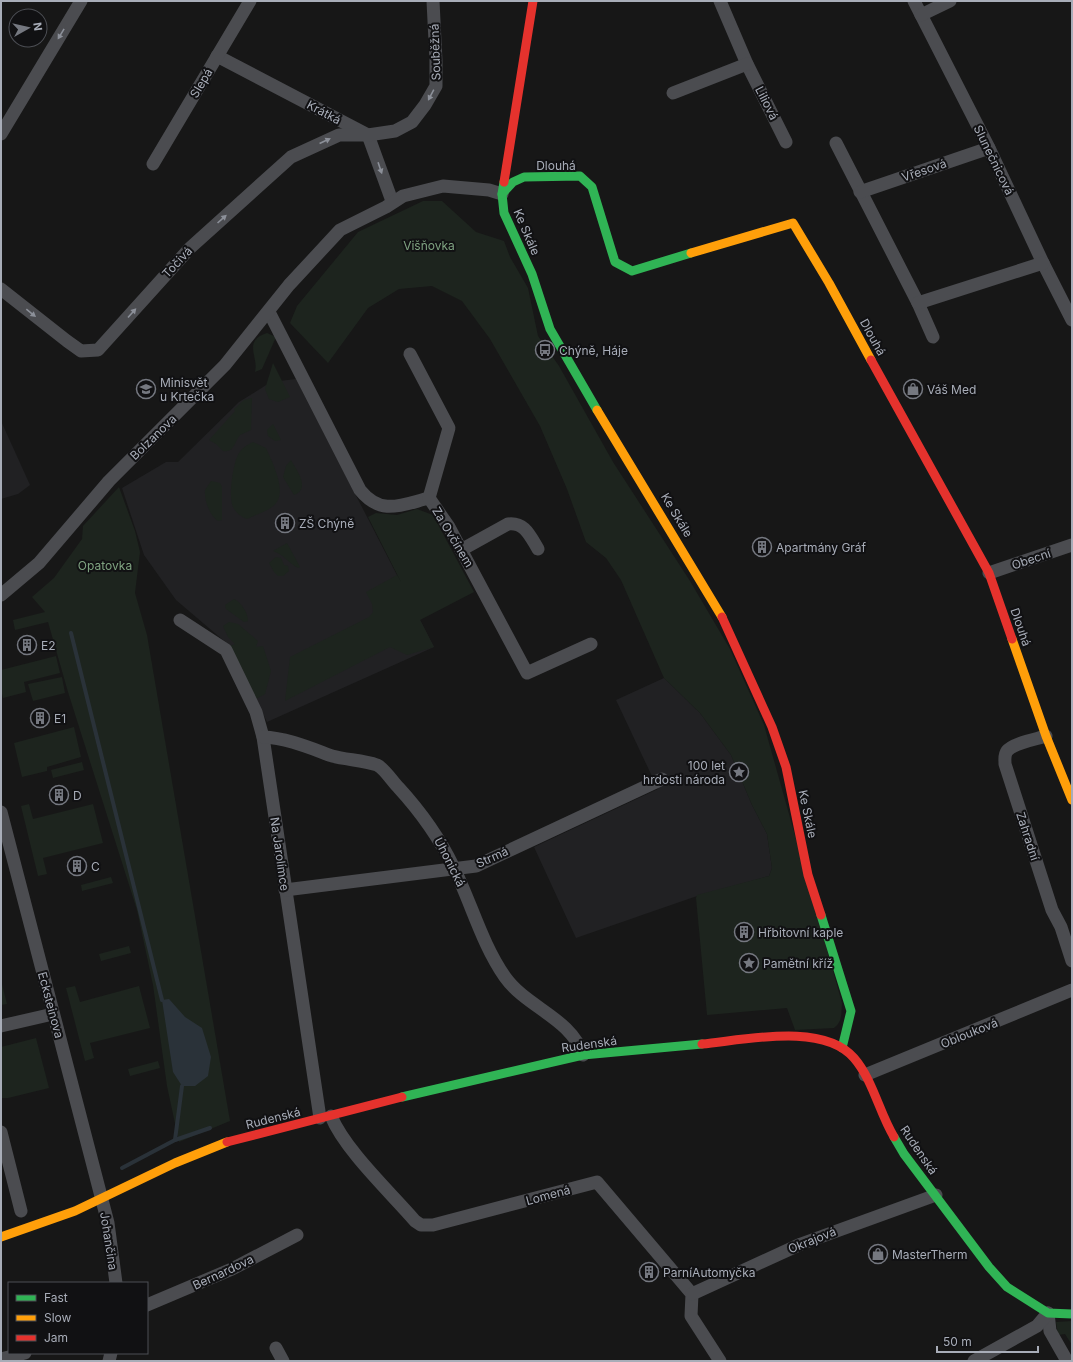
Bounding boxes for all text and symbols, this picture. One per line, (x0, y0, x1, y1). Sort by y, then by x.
north arrow (8, 8, 48, 48)
text: N (30, 21, 45, 32)
street label: Souběžná (427, 23, 443, 81)
one-way arrow (57, 28, 64, 40)
street label: Slepá (186, 66, 216, 100)
street label: Liliová (752, 84, 782, 122)
one-way arrow (428, 89, 434, 101)
street label: Krátká (304, 97, 344, 127)
street label: Slunečnicová (971, 123, 1017, 197)
one-way arrow (319, 138, 330, 144)
street label: Vřesová (900, 155, 948, 185)
street label: Dlouhá (536, 158, 576, 173)
one-way arrow (377, 163, 383, 175)
street label: Ke Skále (511, 207, 543, 257)
one-way arrow (217, 214, 227, 224)
park label: Višňovka (403, 238, 455, 253)
street label: Točivá (159, 243, 195, 281)
one-way arrow (127, 308, 136, 317)
one-way arrow (26, 309, 37, 318)
street label: Dlouhá (857, 316, 889, 358)
bus stop icon: Chýně, Háje (534, 339, 556, 361)
place label: Chýně, Háje (559, 343, 628, 358)
place label: Minisvět u Krtečka (160, 375, 214, 404)
school or university icon: Minisvět u Krtečka (135, 378, 157, 400)
shop icon: Váš Med (902, 378, 924, 400)
place label: Váš Med (927, 382, 976, 397)
street label: Bolzanova (127, 411, 179, 463)
street label: Ke Skále (658, 490, 696, 540)
street label: Za Ovčínem (429, 504, 477, 570)
building icon: ZŠ Chýně (274, 512, 296, 534)
place label: ZŠ Chýně (299, 516, 354, 531)
building icon: Apartmány Gráf (751, 536, 773, 558)
place label: Apartmány Gráf (776, 540, 867, 555)
street label: Obecní (1009, 545, 1053, 573)
park label: Opatovka (78, 558, 132, 573)
street label: Dlouhá (1007, 606, 1035, 648)
building icon: E2 (16, 634, 38, 656)
place label: E2 (41, 638, 56, 653)
building icon: E1 (29, 707, 51, 729)
place label: E1 (54, 711, 66, 726)
place label: 100 let hrdosti národa (643, 758, 725, 787)
place icon: 100 let hrdosti národa (728, 761, 750, 783)
building icon: D (48, 784, 70, 806)
place label: D (73, 788, 82, 803)
street label: Ke Skále (796, 789, 820, 839)
street label: Zahradní (1013, 810, 1043, 862)
street label: Na Jarolímce (267, 816, 293, 892)
street label: Úhonická (431, 835, 469, 889)
street label: Strmá (474, 843, 510, 871)
building icon: C (66, 855, 88, 877)
place label: C (91, 859, 100, 874)
building icon: Hřbitovní kaple (733, 921, 755, 943)
place label: Hřbitovní kaple (758, 925, 843, 940)
place icon: Pamětní kříž (738, 952, 760, 974)
place label: Pamětní kříž (763, 956, 833, 971)
street label: Ecksteinova (35, 970, 67, 1040)
street label: Oblouková (938, 1015, 1000, 1051)
street label: Rudenská (560, 1033, 618, 1055)
street label: Rudenská (244, 1104, 302, 1132)
street label: Rudenská (897, 1123, 941, 1177)
street label: Lomená (524, 1182, 572, 1208)
street label: Johančina (97, 1211, 121, 1271)
street label: Okrajová (786, 1224, 838, 1256)
shop icon: MasterTherm (867, 1243, 889, 1265)
place label: MasterTherm (892, 1247, 968, 1262)
street label: Bernardova (190, 1251, 256, 1293)
building icon: ParníAutomyčka (638, 1261, 660, 1283)
place label: ParníAutomyčka (663, 1265, 756, 1280)
legend (8, 1282, 148, 1354)
text: Fast (44, 1290, 68, 1305)
text: Slow (44, 1310, 72, 1325)
scale bar (937, 1328, 1038, 1354)
text: Jam (44, 1330, 68, 1345)
text: 50 m (943, 1334, 972, 1349)

